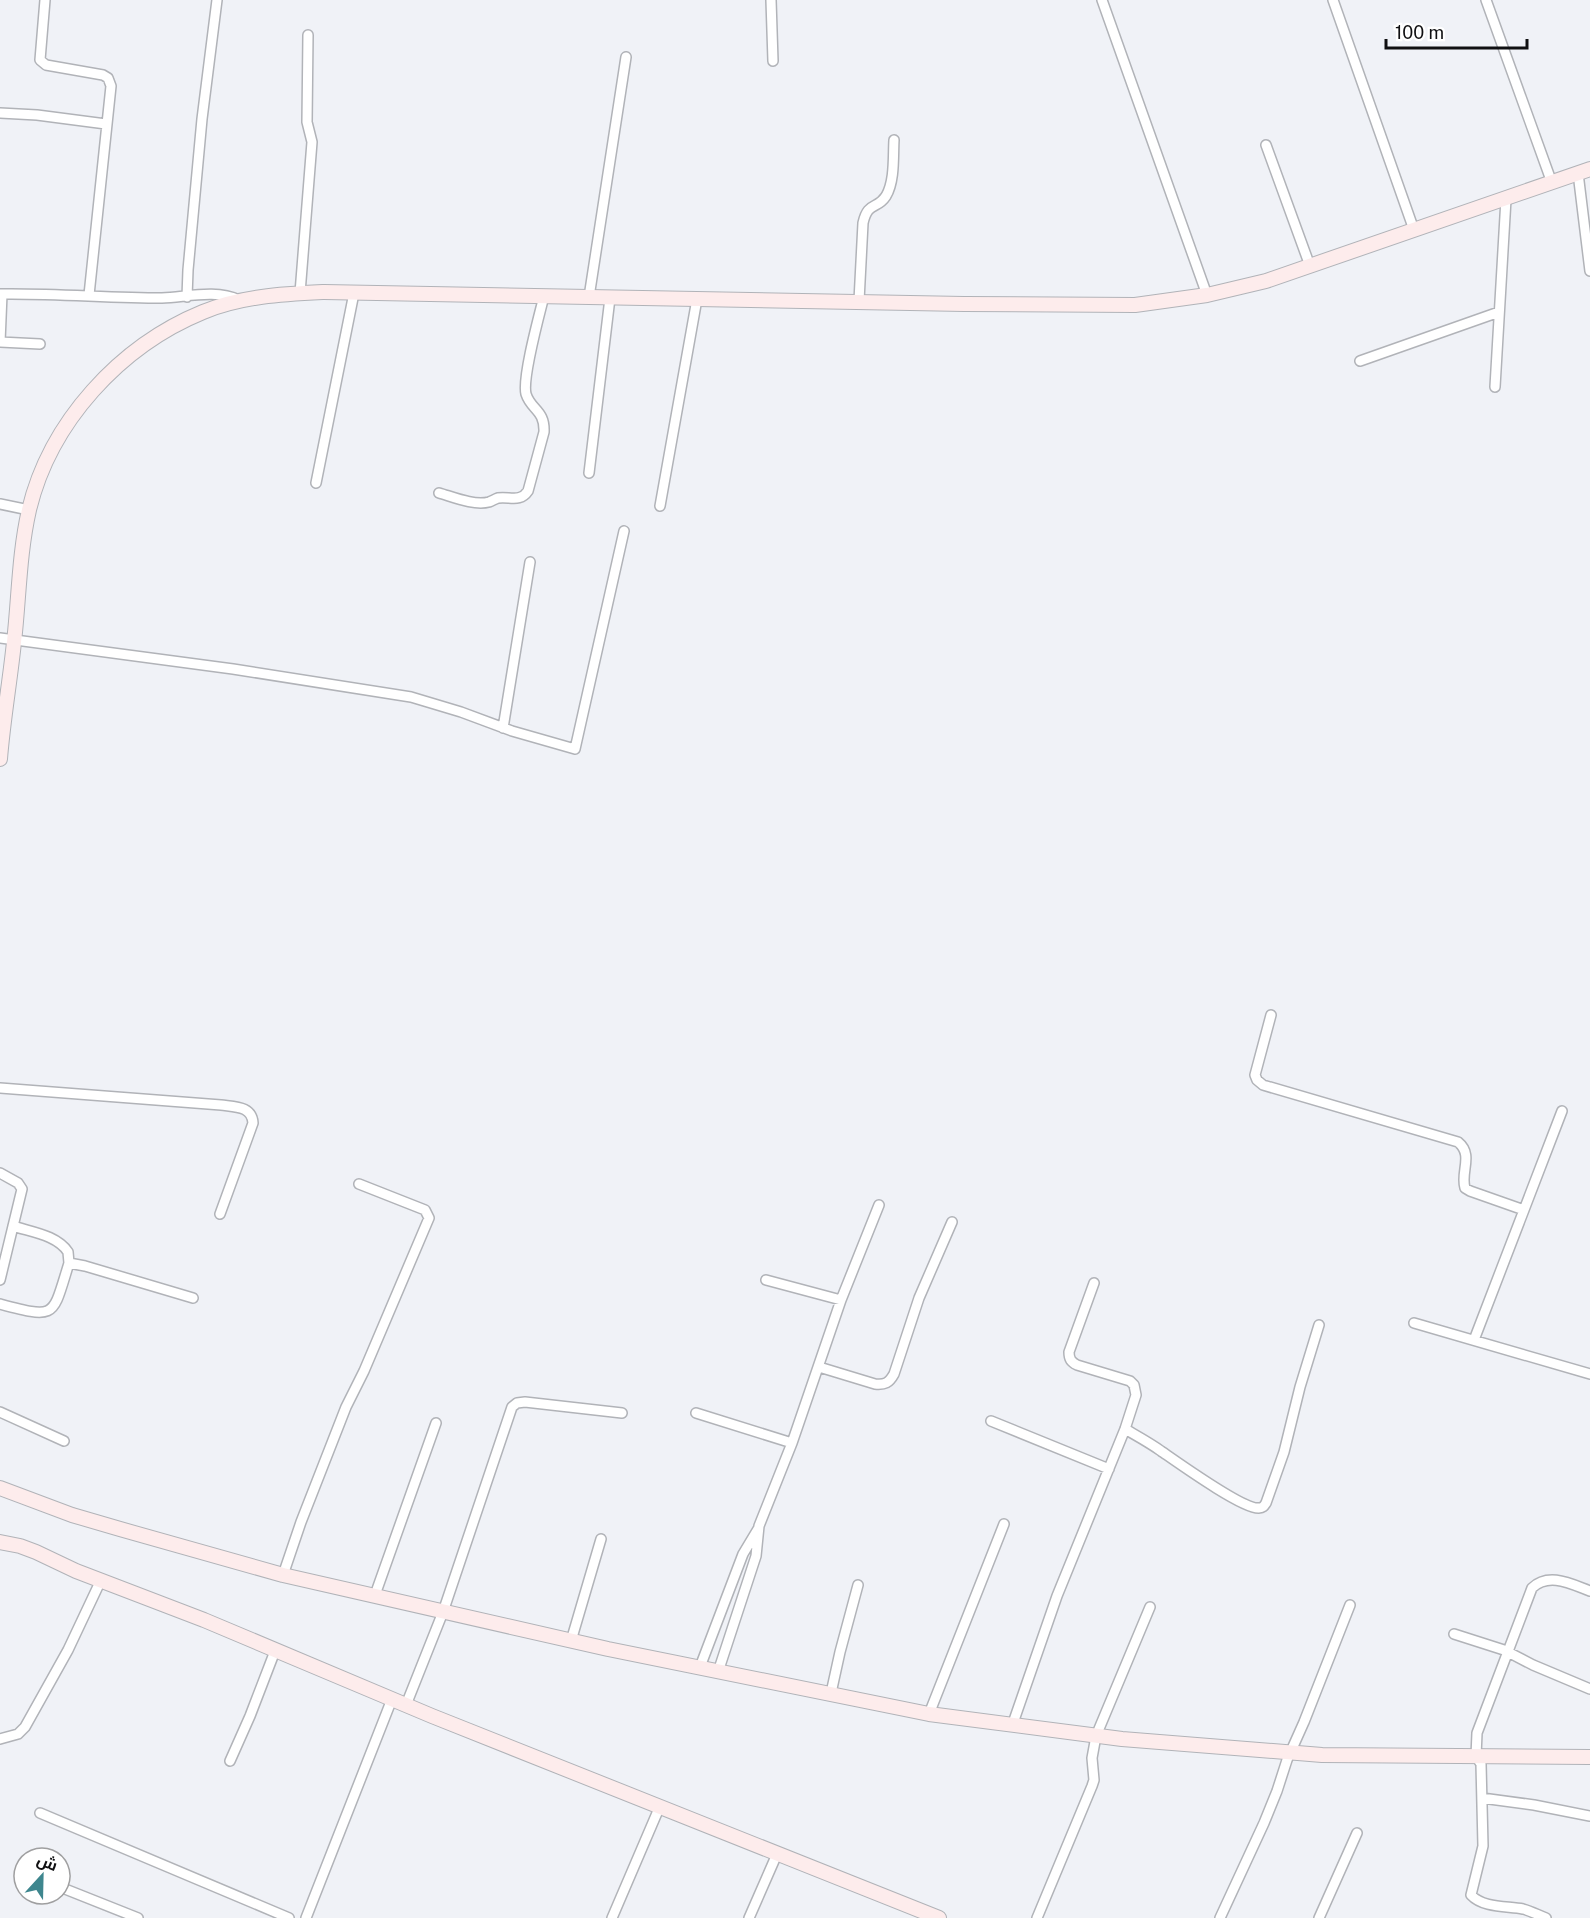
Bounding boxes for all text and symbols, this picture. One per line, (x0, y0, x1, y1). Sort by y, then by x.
scale bar (1386, 12, 1527, 50)
text: 100 m (1395, 22, 1444, 43)
north arrow (12, 1846, 72, 1906)
text: ش (34, 1850, 61, 1875)

